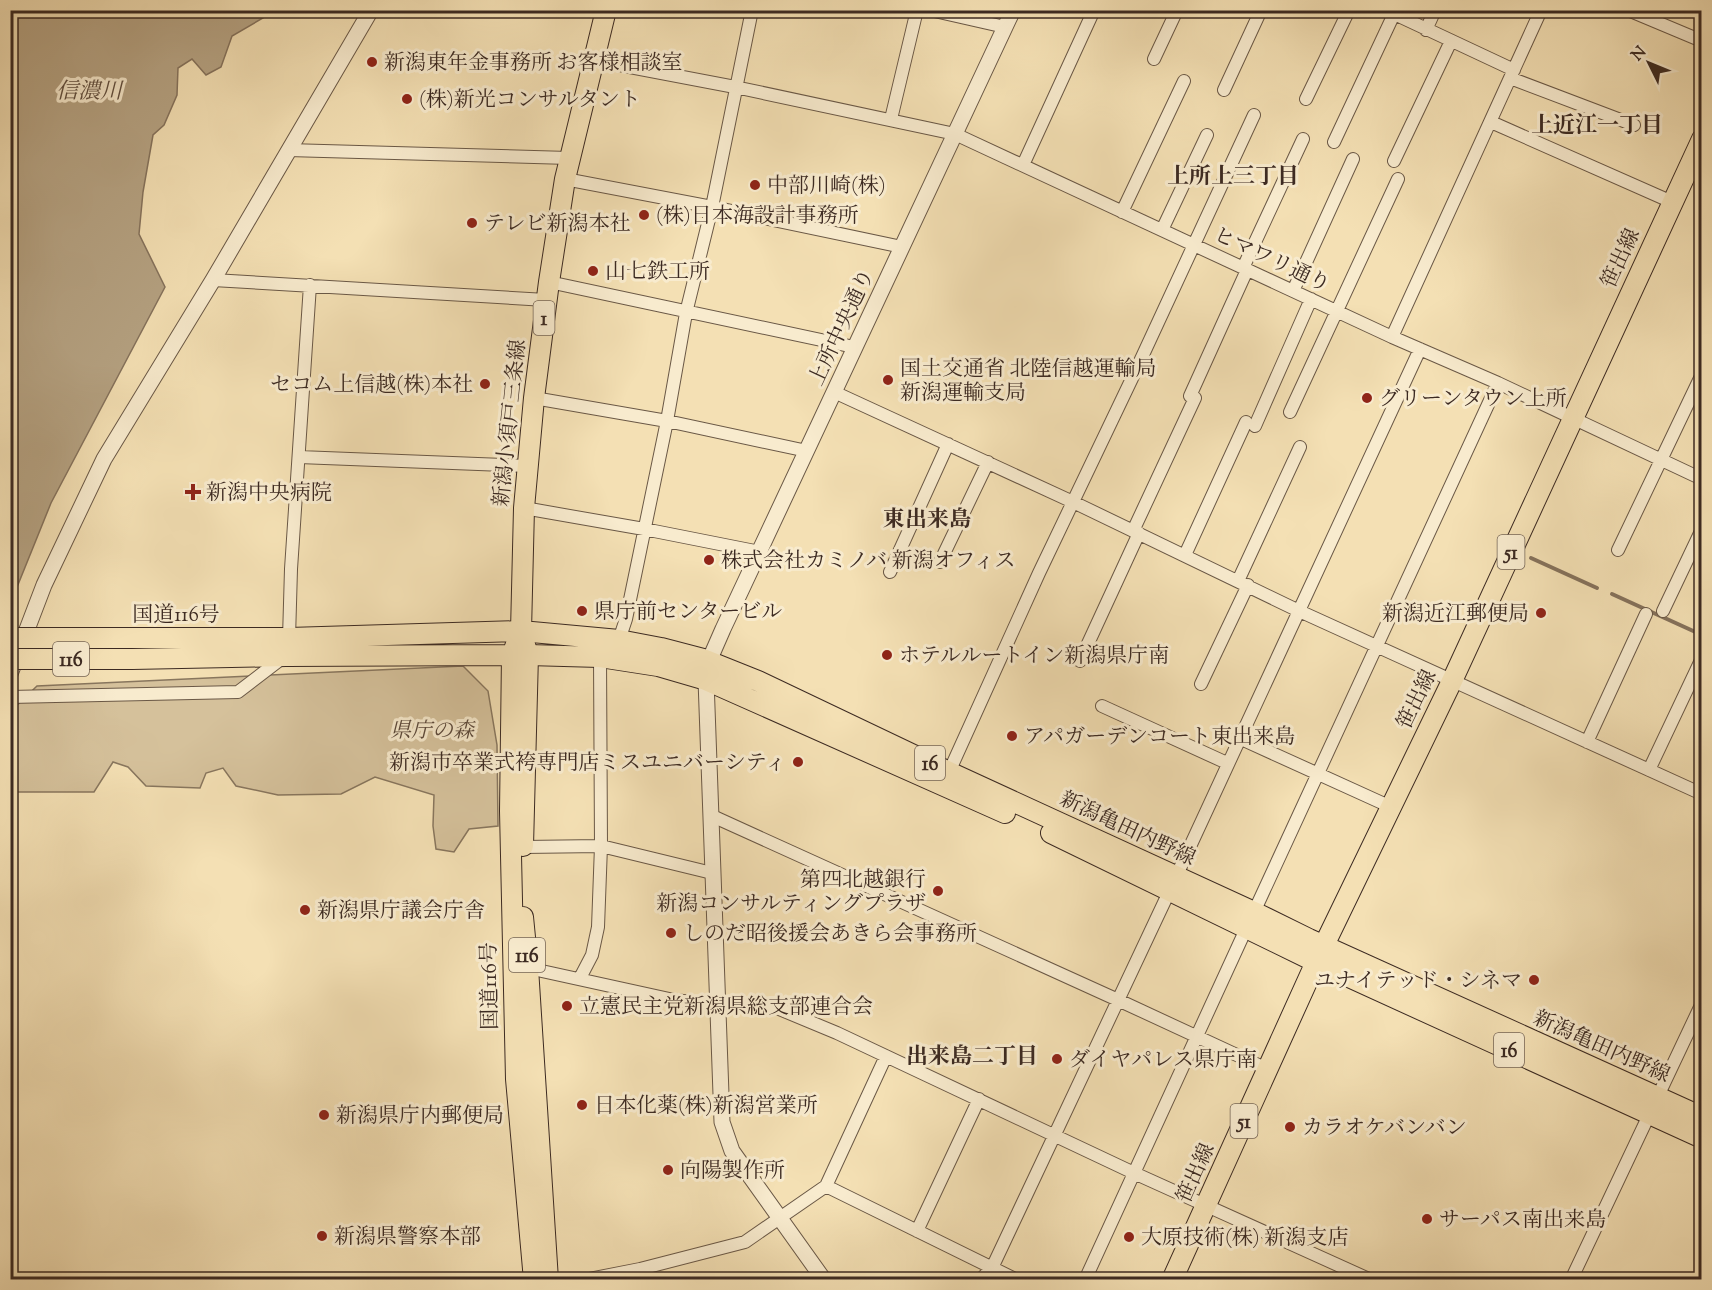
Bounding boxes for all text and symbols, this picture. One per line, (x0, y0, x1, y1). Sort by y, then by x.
north arrow (1619, 33, 1679, 93)
text: N (1627, 42, 1653, 67)
place label: 新潟東年金事務所 お客様相談室 (384, 49, 682, 79)
marker: 新潟東年金事務所 お客様相談室 (365, 55, 379, 69)
water label: 信濃川 (56, 77, 124, 109)
place label: (株)新光コンサルタント (419, 86, 641, 116)
marker: (株)新光コンサルタント (400, 92, 414, 106)
district label: 上近江一丁目 (1531, 111, 1663, 143)
district label: 上所上三丁目 (1167, 162, 1299, 194)
place label: 中部川崎(株) (767, 172, 886, 202)
marker: 中部川崎(株) (748, 178, 762, 192)
place label: (株)日本海設計事務所 (656, 202, 859, 232)
marker: (株)日本海設計事務所 (637, 208, 651, 222)
place label: テレビ新潟本社 (484, 210, 631, 240)
marker: テレビ新潟本社 (465, 216, 479, 230)
street label: ヒマワリ通り (1208, 221, 1335, 301)
street label: 笹出線 (1595, 224, 1649, 294)
place label: 山七鉄工所 (605, 258, 710, 288)
marker: 山七鉄工所 (586, 264, 600, 278)
street label: 上所中央通り (803, 264, 883, 391)
road number: 1 (534, 301, 554, 335)
street label: 新潟小須戸三条線 (487, 338, 535, 508)
place label: 国土交通省 北陸信越運輸局 新潟運輸支局 (900, 355, 1156, 409)
place label: セコム上信越(株)本社 (270, 371, 473, 401)
marker: 国土交通省 北陸信越運輸局 新潟運輸支局 (881, 373, 895, 387)
marker: セコム上信越(株)本社 (478, 377, 492, 391)
place label: グリーンタウン上所 (1379, 385, 1567, 415)
marker: グリーンタウン上所 (1360, 391, 1374, 405)
place label: 新潟中央病院 (206, 479, 332, 509)
marker: 新潟中央病院 (184, 483, 202, 501)
district label: 東出来島 (883, 505, 971, 537)
road number: 51 (1498, 535, 1524, 569)
place label: 株式会社カミノバ 新潟オフィス (721, 547, 1015, 577)
marker: 株式会社カミノバ 新潟オフィス (702, 553, 716, 567)
place label: 県庁前センタービル (594, 598, 782, 628)
place label: 新潟近江郵便局 (1382, 600, 1529, 630)
street label: 国道116号 (132, 601, 220, 631)
marker: 県庁前センタービル (575, 604, 589, 618)
marker: 新潟近江郵便局 (1534, 606, 1548, 620)
road number: 116 (53, 642, 89, 676)
place label: ホテルルートイン新潟県庁南 (899, 642, 1169, 672)
marker: ホテルルートイン新潟県庁南 (880, 648, 894, 662)
street label: 笹出線 (1391, 665, 1445, 735)
park label: 県庁の森 (390, 717, 476, 747)
place label: アパガーデンコート東出来島 (1024, 723, 1295, 753)
marker: アパガーデンコート東出来島 (1005, 729, 1019, 743)
road number: 16 (915, 746, 945, 780)
place label: 新潟市卒業式袴専門店ミスユニバーシティ (389, 749, 786, 779)
marker: 新潟市卒業式袴専門店ミスユニバーシティ (791, 755, 805, 769)
street label: 新潟亀田内野線 (1054, 785, 1200, 874)
place label: 第四北越銀行 新潟コンサルティングプラザ (656, 866, 926, 920)
marker: 第四北越銀行 新潟コンサルティングプラザ (931, 884, 945, 898)
place label: 新潟県庁議会庁舎 (317, 897, 485, 927)
marker: 新潟県庁議会庁舎 (298, 903, 312, 917)
place label: しのだ昭後援会あきら会事務所 (683, 920, 977, 950)
marker: しのだ昭後援会あきら会事務所 (664, 926, 678, 940)
road number: 116 (509, 938, 545, 972)
street label: 国道116号 (475, 942, 507, 1030)
place label: ユナイテッド・シネマ (1314, 967, 1522, 997)
marker: ユナイテッド・シネマ (1527, 973, 1541, 987)
place label: 立憲民主党新潟県総支部連合会 (579, 993, 873, 1023)
marker: 立憲民主党新潟県総支部連合会 (560, 999, 574, 1013)
street label: 新潟亀田内野線 (1528, 1004, 1674, 1091)
road number: 16 (1494, 1033, 1524, 1067)
district label: 出来島二丁目 (906, 1042, 1038, 1074)
place label: ダイヤパレス県庁南 (1069, 1046, 1257, 1076)
marker: ダイヤパレス県庁南 (1050, 1052, 1064, 1066)
place label: 日本化薬(株)新潟営業所 (594, 1092, 818, 1122)
marker: 日本化薬(株)新潟営業所 (575, 1098, 589, 1112)
place label: 新潟県庁内郵便局 (336, 1102, 504, 1132)
road number: 51 (1230, 1104, 1258, 1138)
marker: 新潟県庁内郵便局 (317, 1108, 331, 1122)
place label: カラオケバンバン (1302, 1114, 1467, 1144)
marker: カラオケバンバン (1283, 1120, 1297, 1134)
street label: 笹出線 (1170, 1139, 1223, 1209)
place label: 向陽製作所 (680, 1157, 785, 1187)
marker: 向陽製作所 (661, 1163, 675, 1177)
place label: サーパス南出来島 (1439, 1206, 1606, 1236)
marker: サーパス南出来島 (1420, 1212, 1434, 1226)
place label: 新潟県警察本部 (334, 1223, 481, 1253)
place label: 大原技術(株) 新潟支店 (1141, 1224, 1348, 1254)
marker: 新潟県警察本部 (315, 1229, 329, 1243)
marker: 大原技術(株) 新潟支店 (1122, 1230, 1136, 1244)

